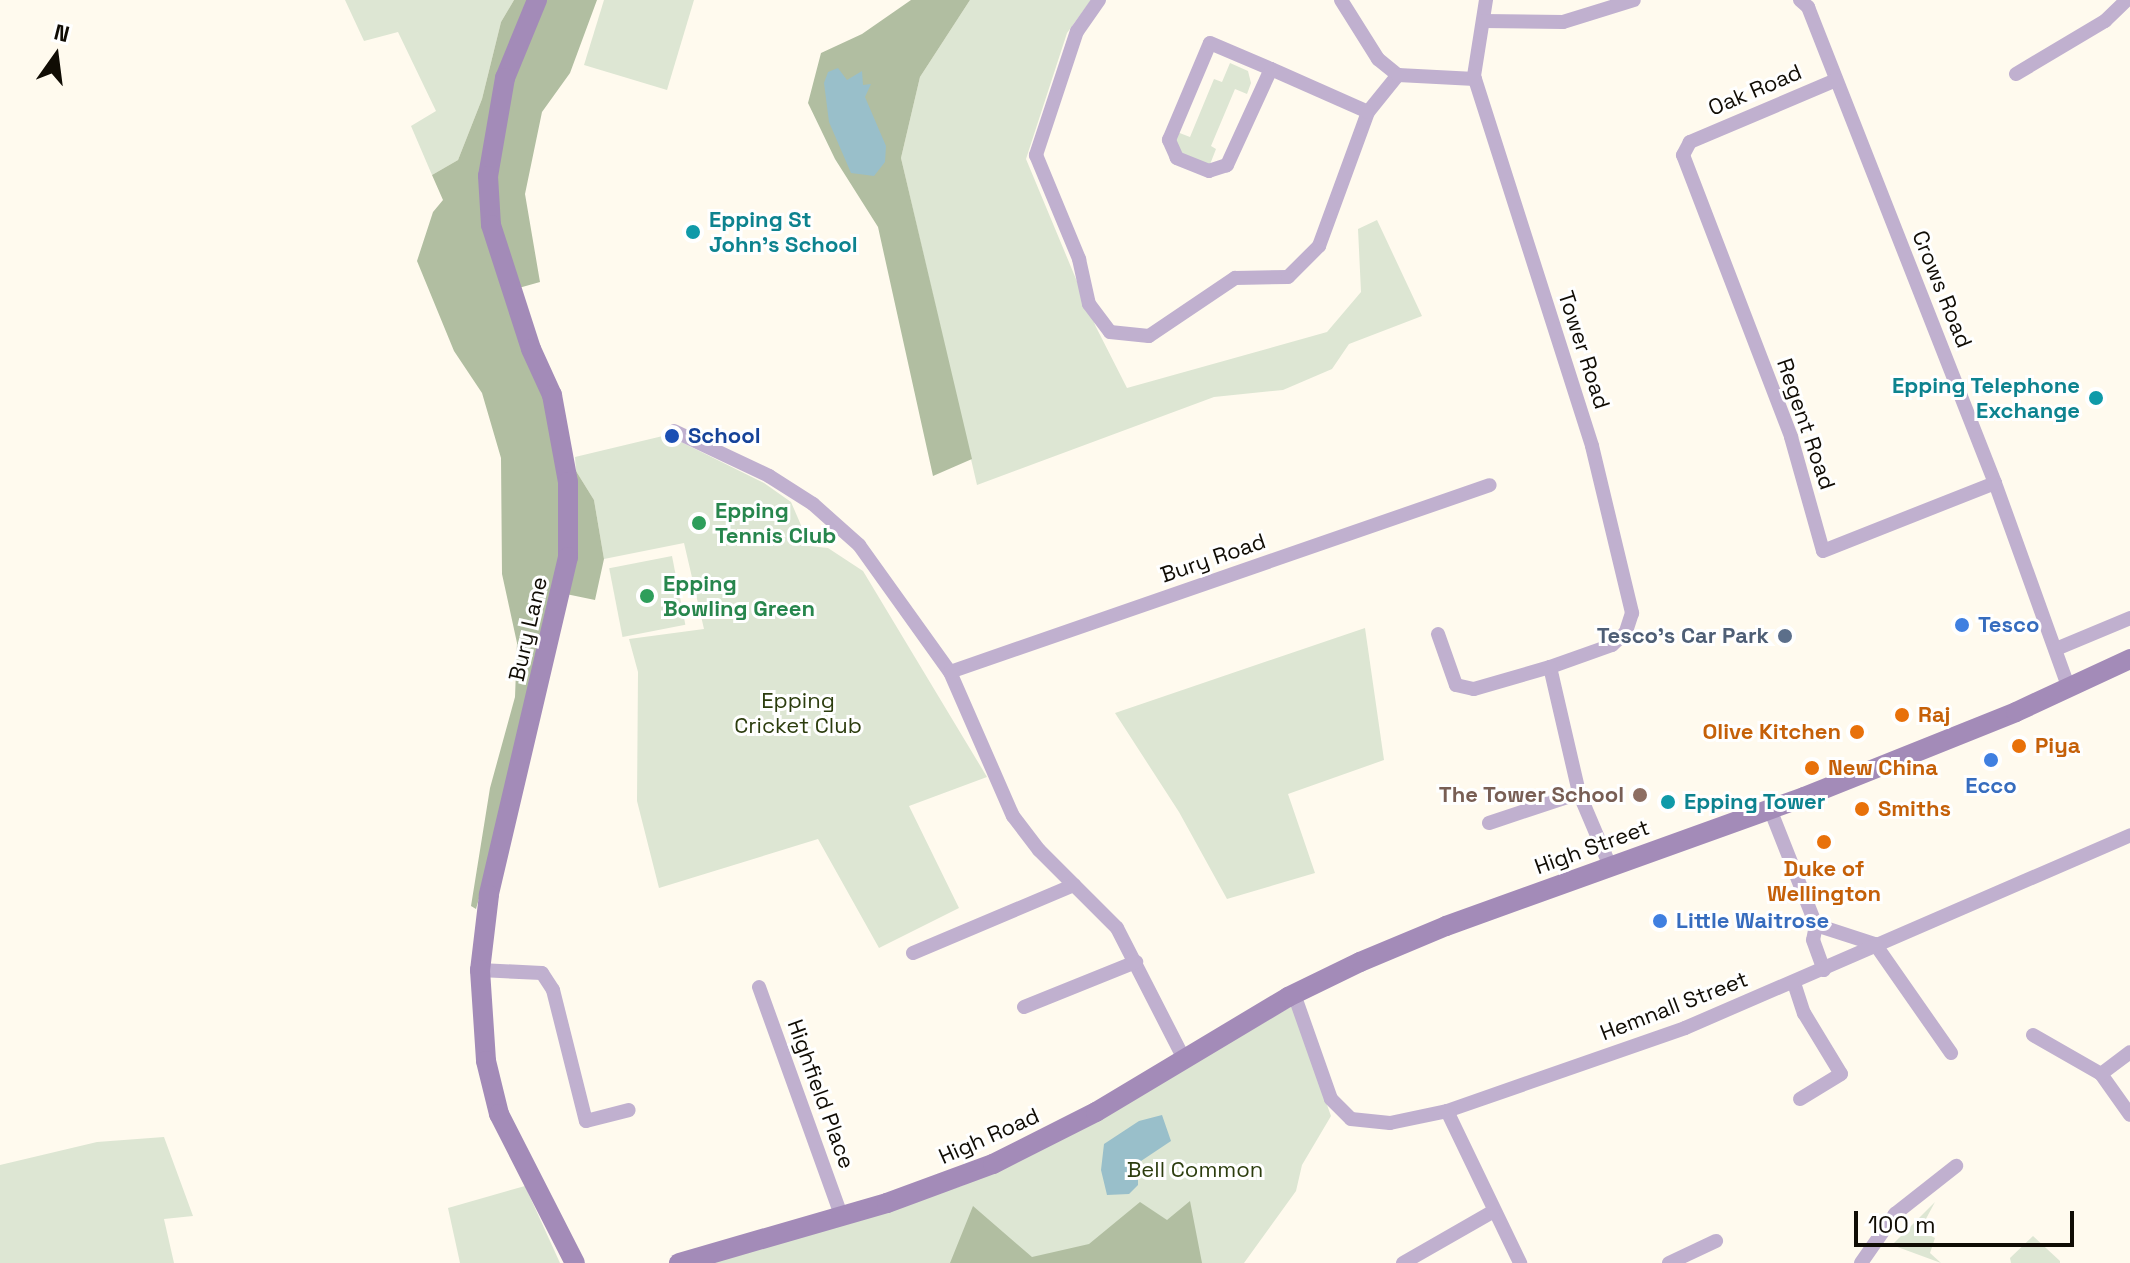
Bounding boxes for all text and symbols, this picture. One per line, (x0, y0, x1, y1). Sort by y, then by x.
north arrow (16, 16, 96, 96)
text: N (51, 17, 72, 48)
street label: Oak Road (1704, 59, 1806, 121)
place label: Epping St John's School (709, 206, 858, 258)
marker: Epping St John's School (684, 223, 702, 241)
street label: Crows Road (1907, 226, 1977, 352)
street label: Tower Road (1553, 288, 1615, 412)
street label: Regent Road (1771, 355, 1841, 493)
place label: Epping Telephone Exchange (1891, 372, 2080, 424)
marker: Epping Telephone Exchange (2087, 389, 2105, 407)
place label: School (688, 423, 761, 449)
marker: School (663, 427, 681, 445)
place label: Epping Tennis Club (715, 497, 836, 548)
marker: Epping Tennis Club (690, 514, 708, 532)
street label: Bury Road (1157, 528, 1269, 588)
place label: Epping Bowling Green (663, 570, 815, 622)
street label: Bury Lane (503, 574, 553, 684)
marker: Epping Bowling Green (638, 587, 656, 605)
place label: Tesco (1978, 612, 2039, 638)
marker: Tesco (1953, 616, 1971, 634)
place label: Tesco's Car Park (1597, 623, 1769, 649)
marker: Tesco's Car Park (1776, 627, 1794, 645)
park label: Epping Cricket Club (734, 687, 862, 738)
place label: Raj (1918, 702, 1951, 728)
marker: Raj (1893, 706, 1911, 724)
place label: Olive Kitchen (1702, 719, 1841, 745)
marker: Olive Kitchen (1848, 723, 1866, 741)
place label: Piya (2035, 733, 2080, 759)
marker: Piya (2010, 737, 2028, 755)
marker: Ecco (1982, 751, 2000, 769)
place label: New China (1828, 755, 1938, 781)
marker: New China (1803, 759, 1821, 777)
place label: Ecco (1965, 773, 2017, 799)
place label: The Tower School (1438, 782, 1624, 808)
marker: The Tower School (1631, 786, 1649, 804)
place label: Epping Tower (1684, 789, 1826, 815)
marker: Epping Tower (1659, 793, 1677, 811)
place label: Smiths (1878, 796, 1951, 822)
marker: Smiths (1853, 800, 1871, 818)
street label: High Street (1531, 814, 1653, 880)
marker: Duke of Wellington (1815, 833, 1833, 851)
place label: Duke of Wellington (1767, 855, 1881, 906)
place label: Little Waitrose (1676, 908, 1829, 934)
marker: Little Waitrose (1651, 912, 1669, 930)
street label: Hemnall Street (1596, 966, 1752, 1046)
street label: Highfield Place (782, 1016, 860, 1172)
street label: High Road (935, 1102, 1043, 1170)
park label: Bell Common (1127, 1157, 1263, 1183)
scale bar (1858, 1195, 2078, 1245)
text: 100 m (1868, 1209, 1936, 1240)

